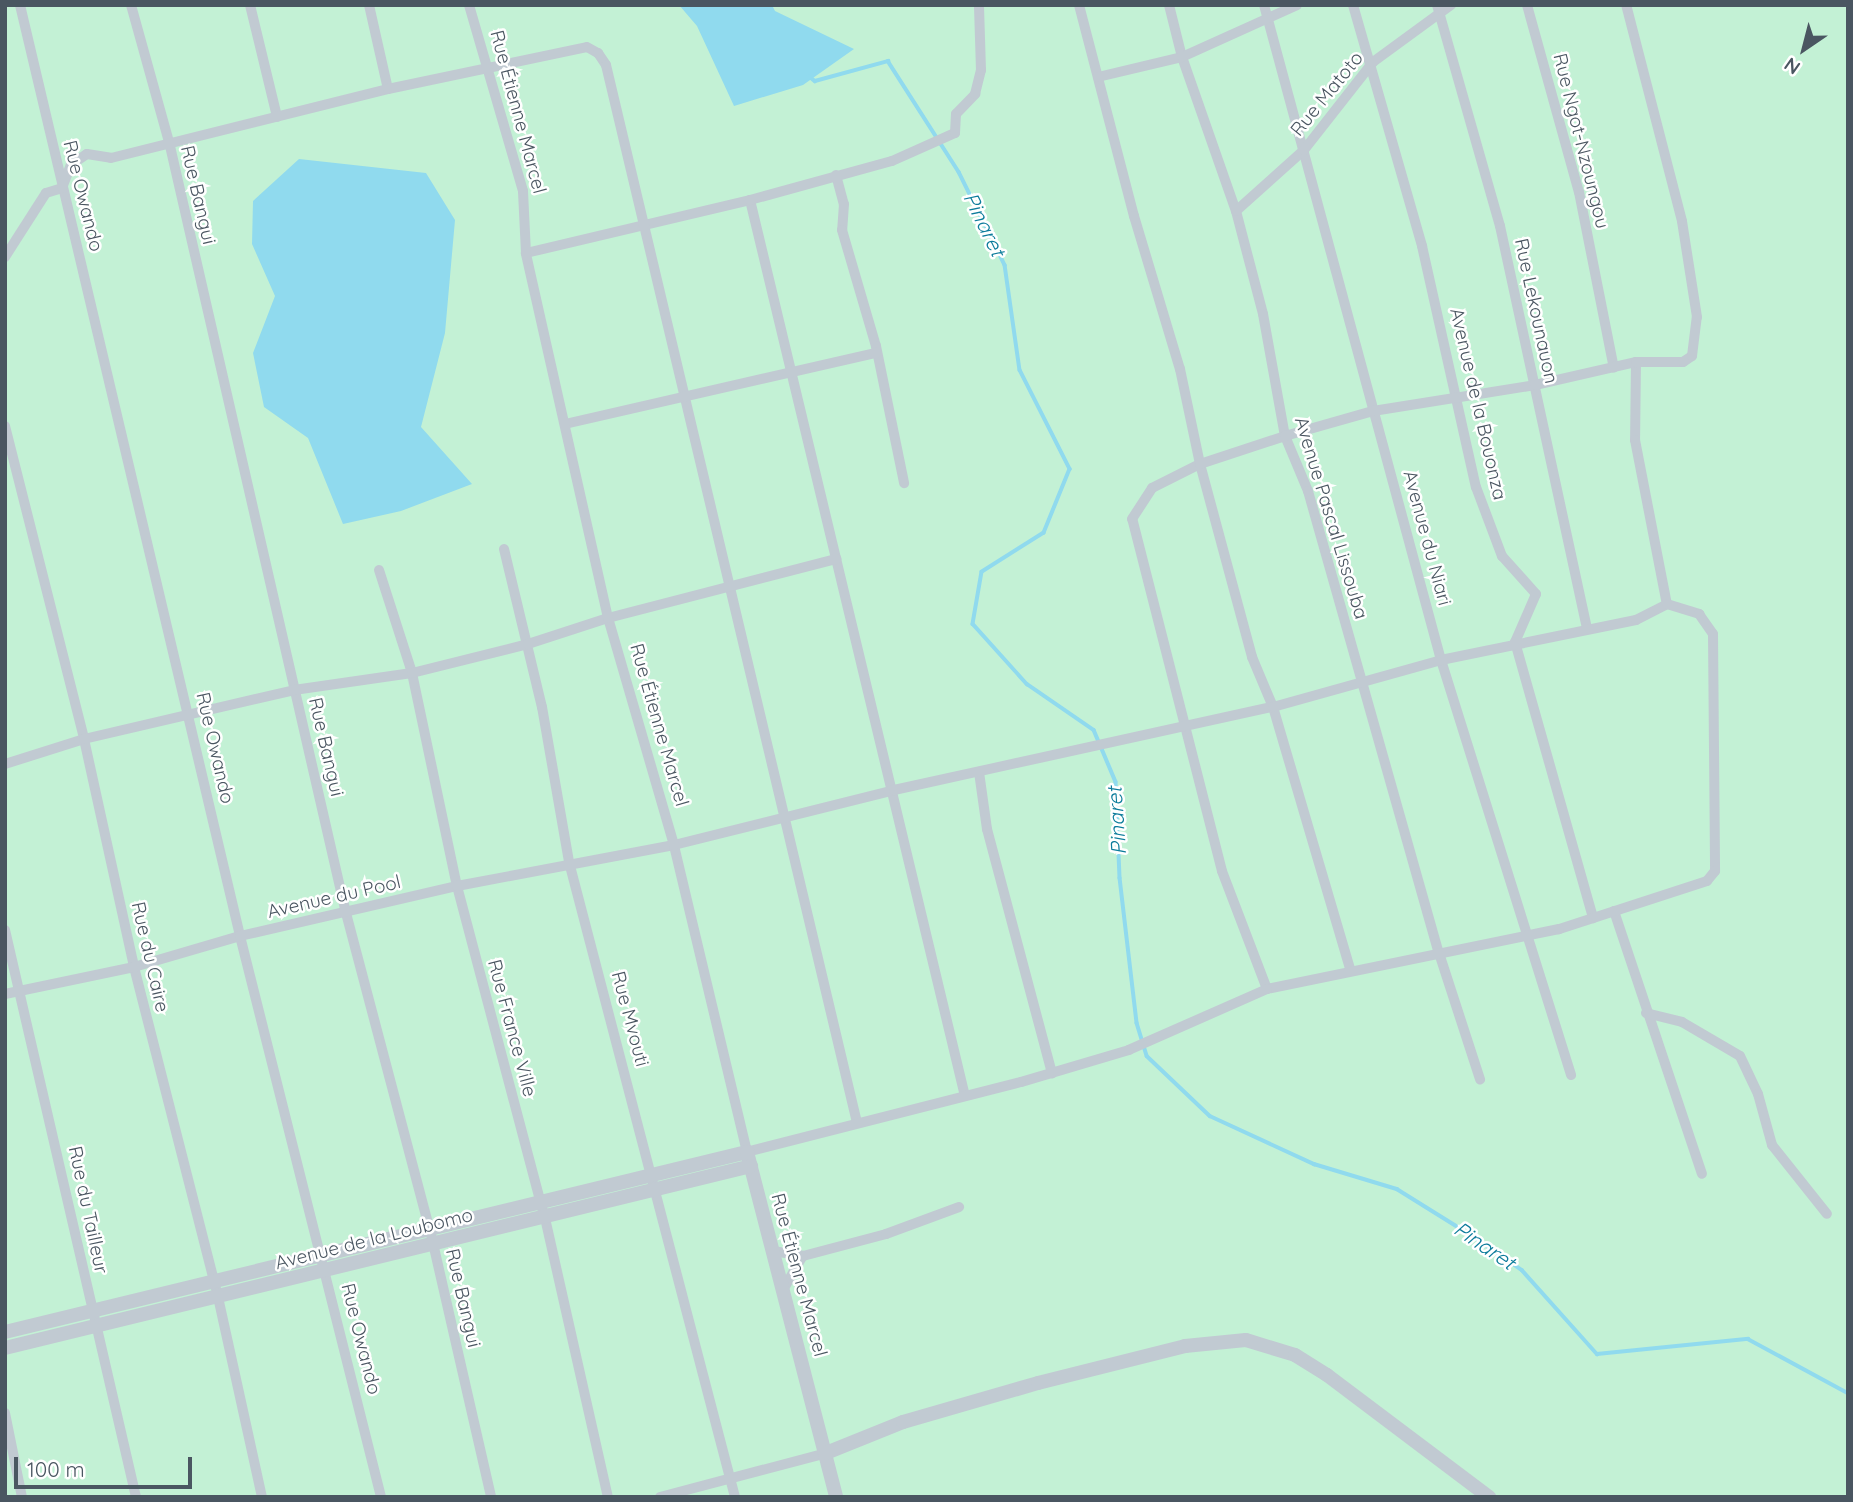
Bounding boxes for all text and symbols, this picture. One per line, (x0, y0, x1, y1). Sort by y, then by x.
north arrow (1769, 14, 1839, 84)
street label: Rue Étienne Marcel (485, 28, 551, 196)
street label: Rue Matoto (1286, 47, 1368, 141)
street label: Rue Ngot-Nzoungou (1548, 51, 1614, 231)
text: N (1779, 52, 1805, 80)
street label: Rue Owando (58, 138, 108, 254)
street label: Rue Bangui (176, 143, 220, 247)
water label: Pinaret (959, 188, 1011, 260)
street label: Rue Lekounauon (1509, 236, 1563, 386)
street label: Avenue de la Bouonza (1445, 306, 1511, 502)
street label: Avenue Pascal Lissouba (1289, 414, 1373, 622)
street label: Avenue du Niari (1398, 468, 1456, 608)
street label: Rue Étienne Marcel (625, 641, 693, 809)
street label: Rue Owando (191, 690, 239, 806)
street label: Rue Bangui (304, 695, 348, 799)
water label: Pinaret (1101, 786, 1131, 856)
street label: Avenue du Pool (265, 871, 403, 923)
street label: Rue du Caire (126, 900, 174, 1014)
street label: Rue France Ville (483, 957, 541, 1099)
street label: Rue Mvouti (606, 969, 654, 1069)
street label: Rue du Tailleur (63, 1144, 113, 1276)
street label: Rue Étienne Marcel (766, 1191, 832, 1359)
street label: Avenue de la Loubomo (273, 1203, 475, 1275)
water label: Pinaret (1450, 1215, 1520, 1275)
street label: Rue Bangui (441, 1246, 485, 1350)
street label: Rue Owando (336, 1281, 386, 1397)
scale bar (18, 1442, 196, 1486)
text: 100 m (27, 1456, 85, 1482)

